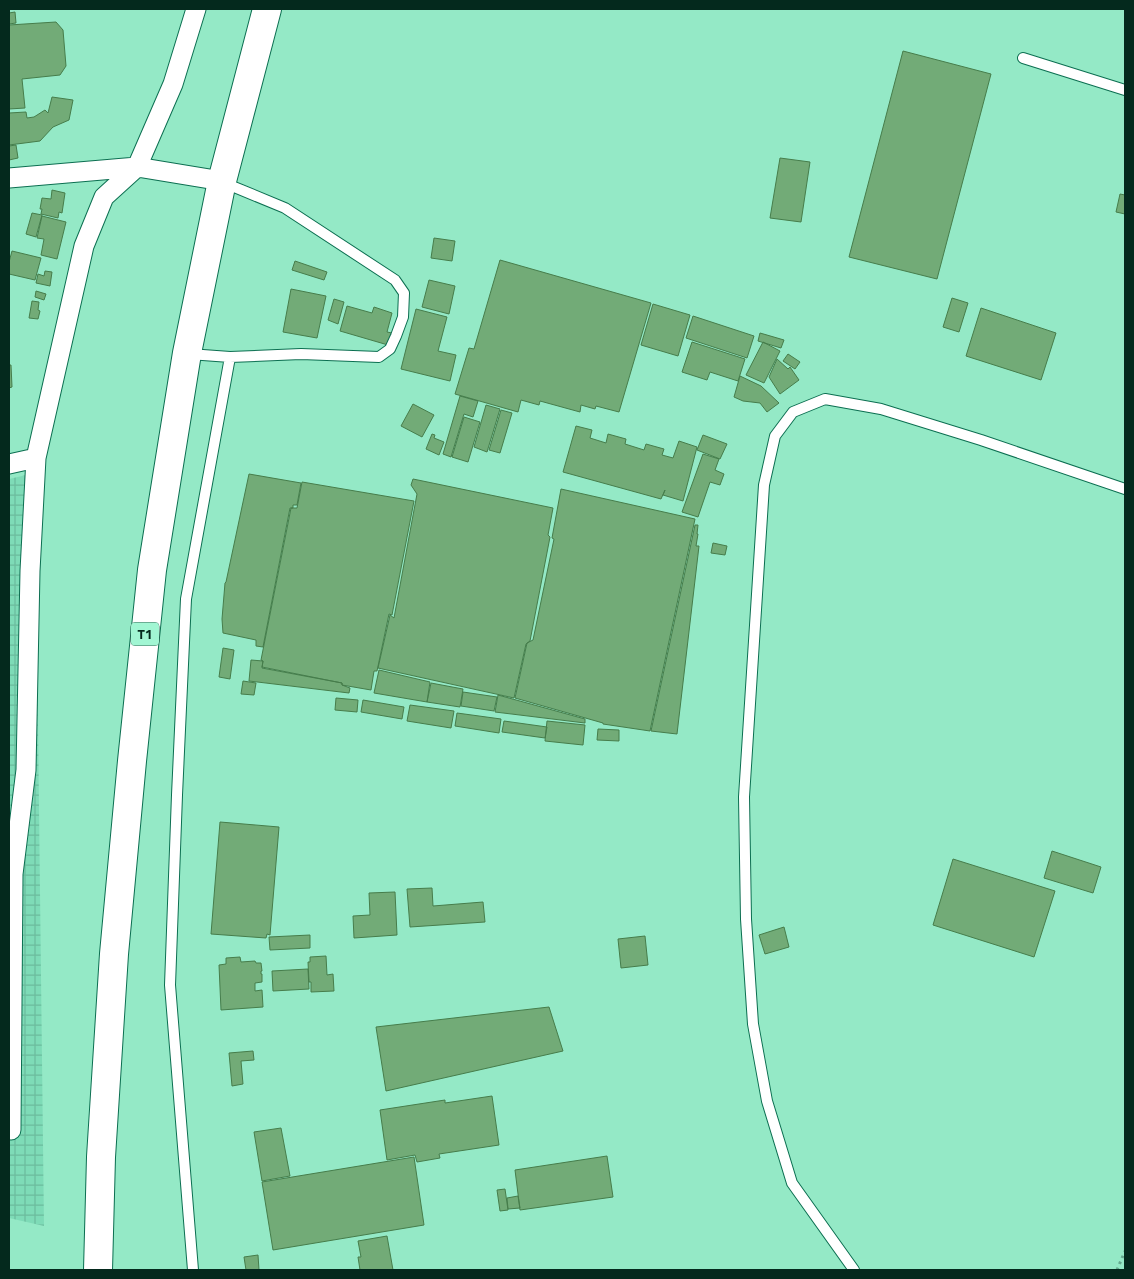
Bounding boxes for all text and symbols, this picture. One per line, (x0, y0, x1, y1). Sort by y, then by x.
road number: T1 (131, 622, 159, 646)

